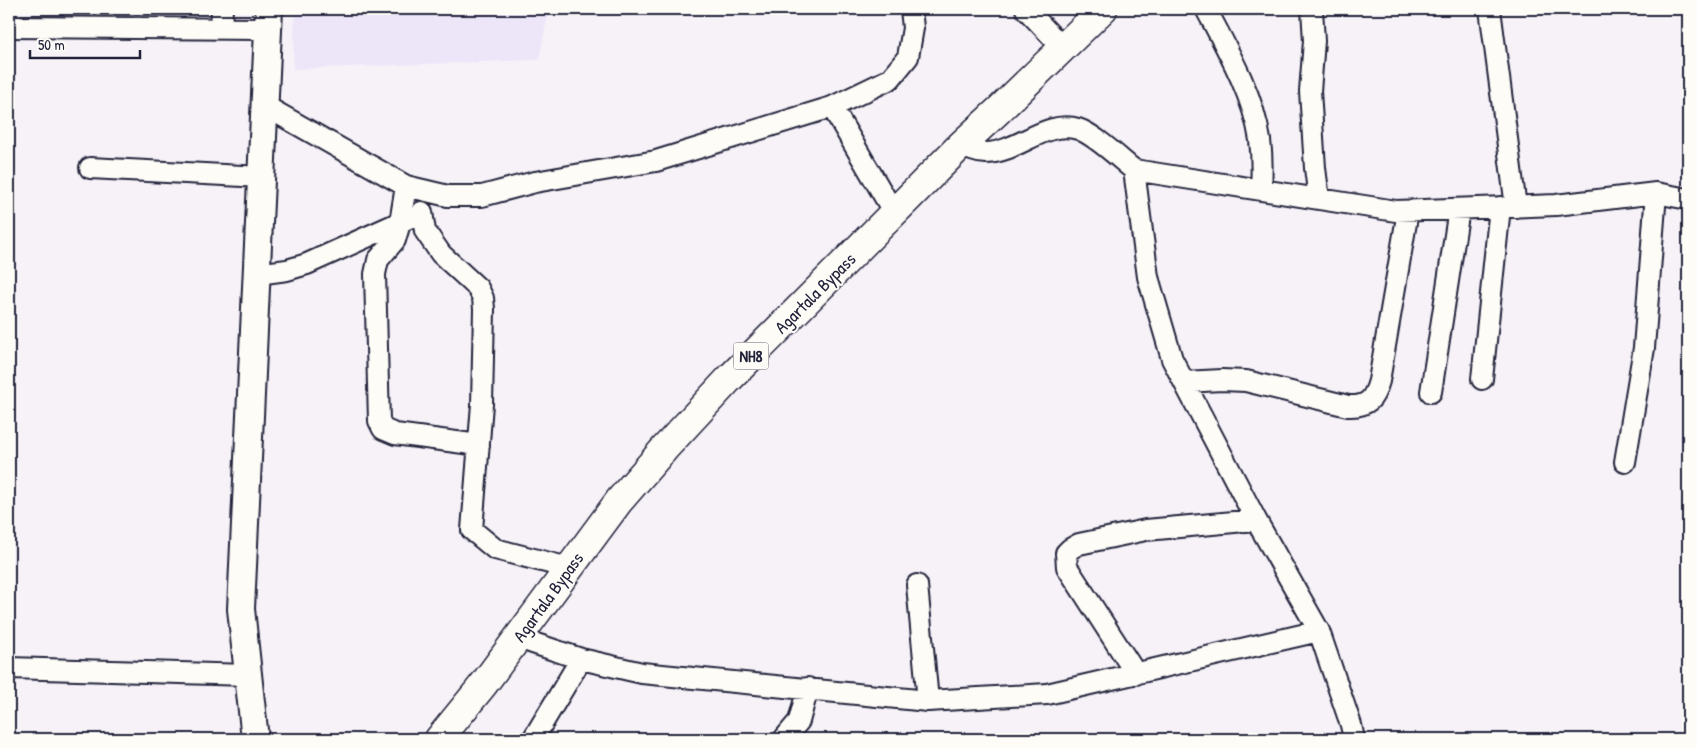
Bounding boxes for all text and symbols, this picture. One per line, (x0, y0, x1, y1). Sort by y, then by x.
scale bar (30, 28, 140, 60)
text: 50 m (38, 34, 65, 55)
street label: Agartala Bypass (769, 247, 861, 339)
road number: NH8 (734, 342, 768, 370)
street label: Agartala Bypass (507, 547, 589, 647)

